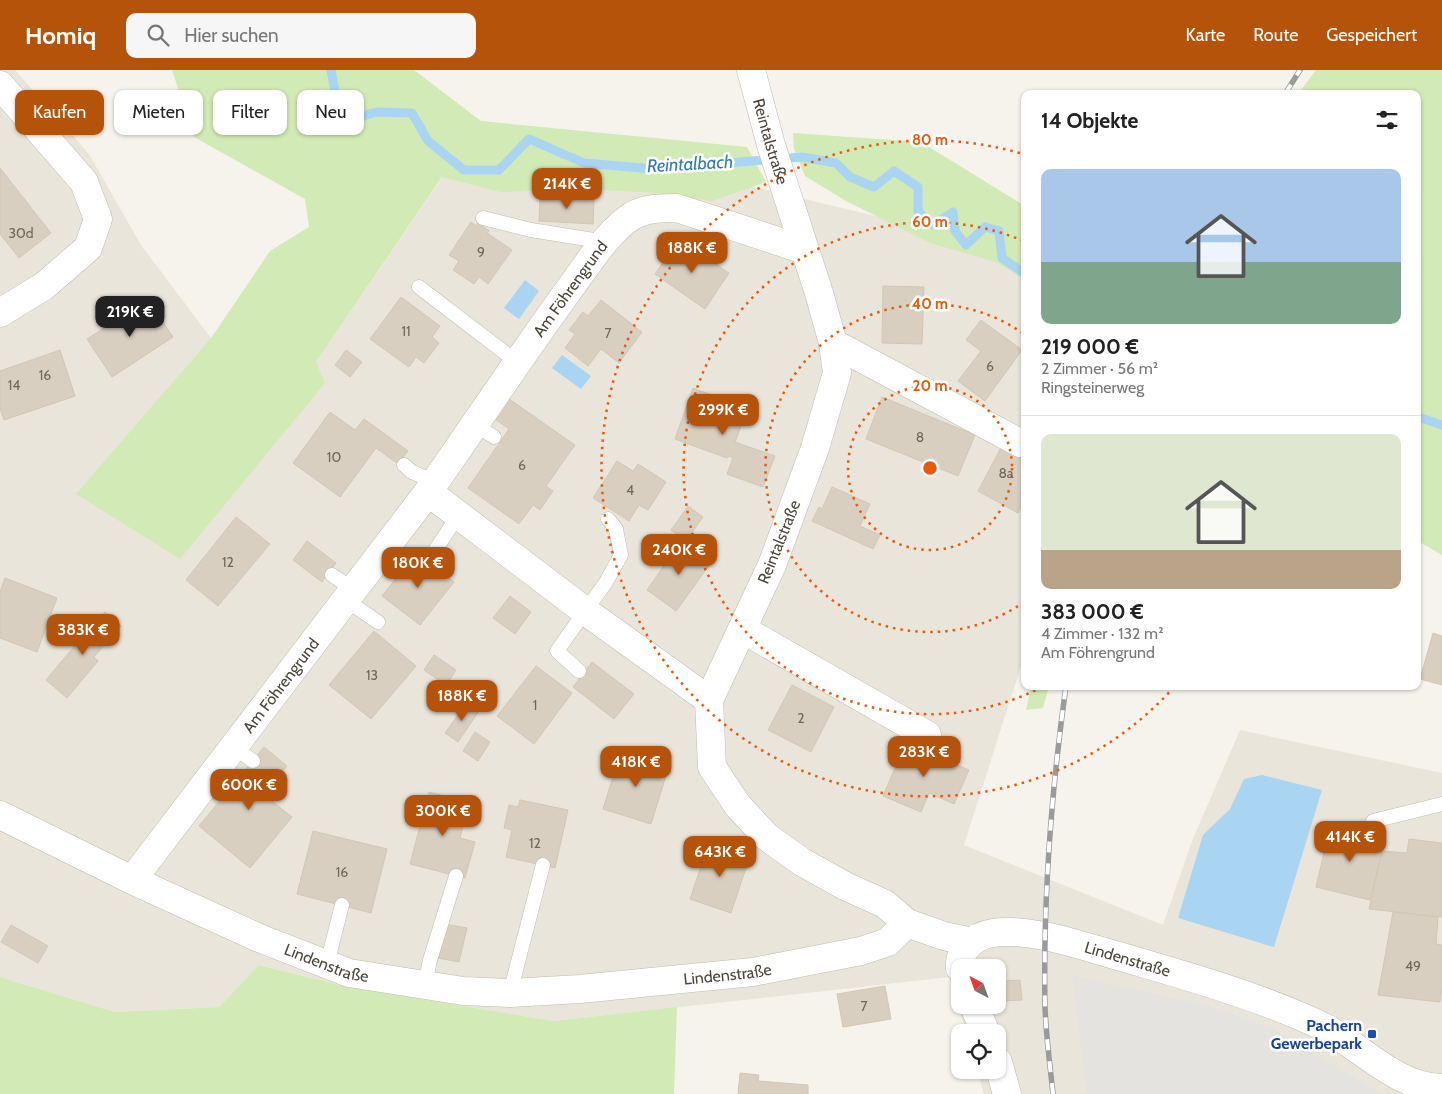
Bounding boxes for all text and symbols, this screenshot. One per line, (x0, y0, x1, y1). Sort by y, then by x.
search box (126, 13, 476, 58)
text: Homiq (25, 21, 96, 50)
icon: search (144, 21, 172, 49)
text: Hier suchen (184, 24, 279, 47)
text: Karte (1186, 24, 1225, 46)
text: Route (1253, 24, 1298, 46)
text: Gespeichert (1326, 24, 1417, 46)
chip: Kaufen (15, 90, 104, 135)
chip: Mieten (114, 90, 203, 135)
chip: Filter (213, 90, 287, 135)
chip: Neu (297, 90, 364, 135)
street label: Reintalstraße (749, 96, 793, 187)
icon: filters (1373, 106, 1401, 134)
text: 14 Objekte (1041, 108, 1138, 133)
text: 80 m (912, 131, 948, 149)
water label: Reintalbach (646, 151, 734, 177)
pin: 214K € (526, 168, 608, 210)
text: 214K € (543, 174, 591, 193)
icon: home (1176, 201, 1266, 291)
text: 60 m (912, 213, 948, 231)
house number: 30d (8, 224, 34, 242)
pin: 188K € (651, 232, 733, 274)
street label: Am Föhrengrund (529, 237, 611, 340)
text: 188K € (667, 238, 717, 257)
house number: 9 (477, 243, 485, 261)
text: 40 m (912, 295, 948, 313)
pin: 219K € (89, 296, 171, 338)
text: 219K € (106, 302, 154, 321)
house number: 11 (401, 322, 411, 340)
house number: 7 (604, 324, 612, 342)
text: 219 000 € (1041, 334, 1139, 359)
house number: 6 (986, 357, 994, 375)
text: 2 Zimmer · 56 m² (1041, 359, 1158, 378)
house number: 16 (39, 366, 51, 384)
house number: 14 (8, 376, 20, 394)
text: 20 m (913, 377, 947, 395)
text: Ringsteinerweg (1041, 378, 1144, 397)
pin: 299K € (682, 394, 764, 436)
text: 299K € (698, 400, 748, 419)
house number: 8 (916, 428, 924, 446)
house number: 10 (327, 448, 341, 466)
house number: 6 (518, 456, 526, 474)
centre of rings (921, 459, 939, 477)
house number: 8a (998, 464, 1014, 482)
icon: home (1176, 467, 1266, 557)
house number: 4 (626, 481, 634, 499)
street label: Reintalstraße (754, 497, 804, 587)
pin: 240K € (638, 534, 720, 576)
text: 240K € (652, 540, 706, 559)
pin: 180K € (377, 546, 459, 589)
house number: 12 (222, 553, 234, 571)
text: 180K € (393, 553, 443, 572)
text: 383 000 € (1041, 599, 1144, 624)
pin: 383K € (42, 614, 124, 656)
text: 383K € (58, 620, 108, 639)
text: 4 Zimmer · 132 m² (1041, 624, 1163, 643)
street label: Am Föhrengrund (238, 634, 323, 736)
text: Am Föhrengrund (1041, 643, 1155, 662)
house number: 13 (366, 666, 378, 684)
pin: 188K € (421, 680, 503, 722)
text: 188K € (437, 686, 487, 705)
house number: 1 (533, 696, 537, 714)
house number: 2 (797, 709, 805, 727)
pin: 283K € (883, 736, 965, 778)
text: 283K € (899, 742, 949, 761)
pin: 418K € (595, 746, 677, 788)
text: 418K € (611, 752, 661, 771)
pin: 600K € (208, 768, 290, 811)
text: 600K € (221, 775, 277, 794)
pin: 300K € (402, 794, 484, 837)
text: 300K € (415, 801, 471, 820)
pin: 414K € (1309, 820, 1391, 863)
text: 414K € (1325, 827, 1375, 846)
house number: 12 (529, 834, 541, 852)
pin: 643K € (679, 836, 761, 878)
text: 643K € (694, 842, 746, 861)
house number: 16 (336, 863, 348, 881)
street label: Lindenstraße (1082, 937, 1173, 980)
street label: Lindenstraße (282, 939, 370, 985)
house number: 49 (1405, 957, 1421, 975)
street label: Lindenstraße (682, 959, 773, 988)
north arrow (951, 959, 1006, 1014)
map controls (951, 959, 1006, 1079)
house number: 7 (860, 997, 868, 1015)
place label: Pachern Gewerbepark (1271, 1016, 1362, 1053)
button: locate (951, 1024, 1006, 1079)
marker: Pachern Gewerbepark (1366, 1028, 1378, 1040)

